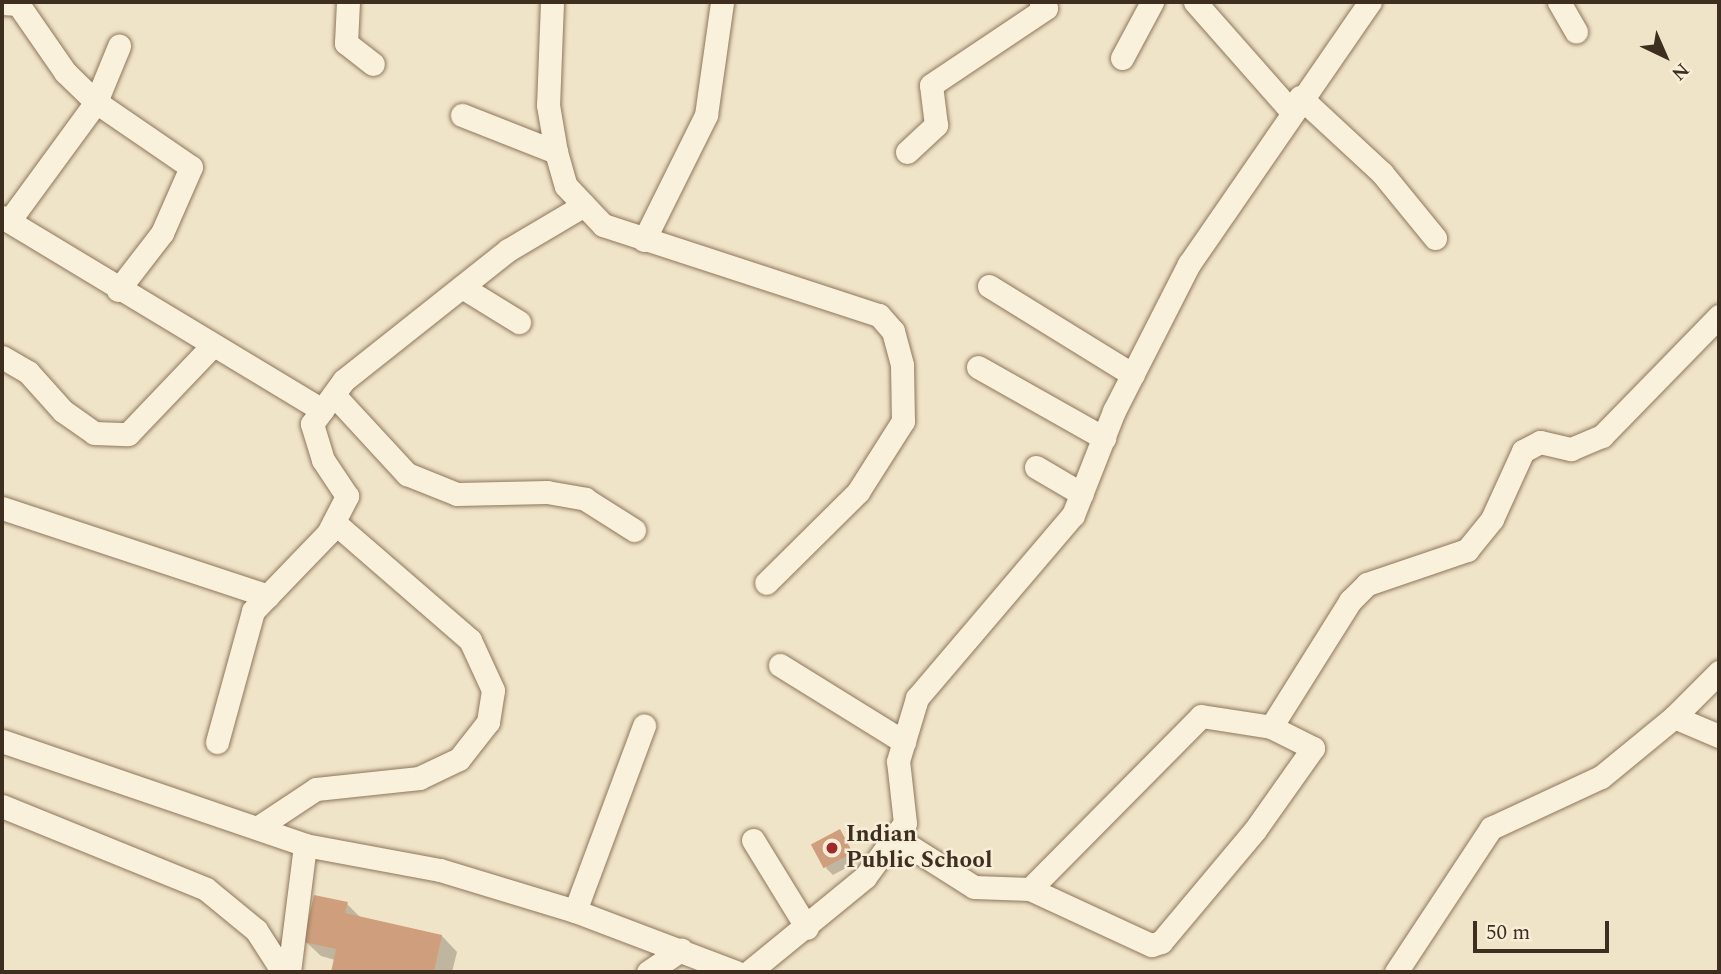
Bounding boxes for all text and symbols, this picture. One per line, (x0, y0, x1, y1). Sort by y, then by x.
north arrow (1630, 21, 1700, 91)
text: N (1664, 56, 1696, 87)
place label: Indian Public School (846, 821, 992, 875)
marker: Indian Public School (824, 840, 840, 856)
scale bar (1476, 908, 1612, 952)
text: 50 m (1486, 917, 1530, 949)

